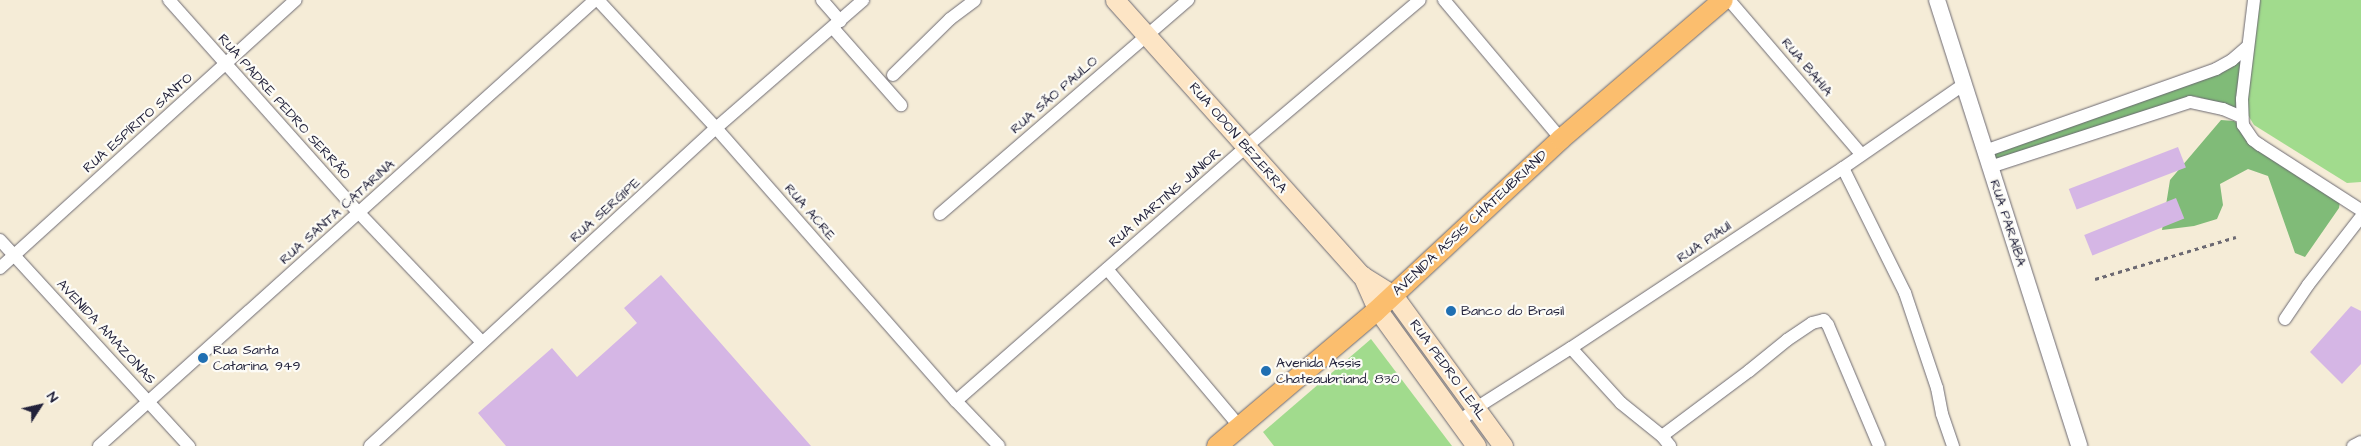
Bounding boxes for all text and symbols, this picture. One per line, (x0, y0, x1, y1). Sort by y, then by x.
street label: RUA PADRE PEDRO SERRÃO (214, 31, 354, 183)
street label: RUA BAHIA (1778, 34, 1836, 100)
street label: RUA SÃO PAULO (1007, 53, 1101, 137)
street label: RUA ESPÍRITO SANTO (80, 69, 196, 177)
street label: RUA ODON BEZERRA (1185, 79, 1291, 197)
street label: RUA MARTINS JUNIOR (1106, 145, 1224, 251)
street label: AVENIDA ASSIS CHATEUBRIAND (1389, 147, 1551, 299)
street label: RUA SANTA CATARINA (276, 156, 398, 268)
street label: RUA SERGIPE (566, 174, 644, 246)
street label: RUA PARAÍBA (1986, 177, 2030, 269)
street label: RUA ACRE (781, 180, 839, 244)
street label: RUA PIAUÍ (1673, 218, 1735, 266)
street label: AVENIDA AMAZONAS (53, 276, 159, 388)
place label: Banco do Brasil (1461, 303, 1564, 319)
marker: Banco do Brasil (1445, 305, 1457, 317)
street label: RUA PEDRO LEAL (1406, 316, 1490, 424)
place label: Rua Santa Catarina, 949 (213, 342, 300, 374)
marker: Rua Santa Catarina, 949 (197, 352, 209, 364)
place label: Avenida Assis Chateaubriand, 830 (1276, 355, 1400, 388)
marker: Avenida Assis Chateaubriand, 830 (1260, 365, 1272, 377)
north arrow (15, 381, 65, 431)
text: N (42, 388, 63, 407)

